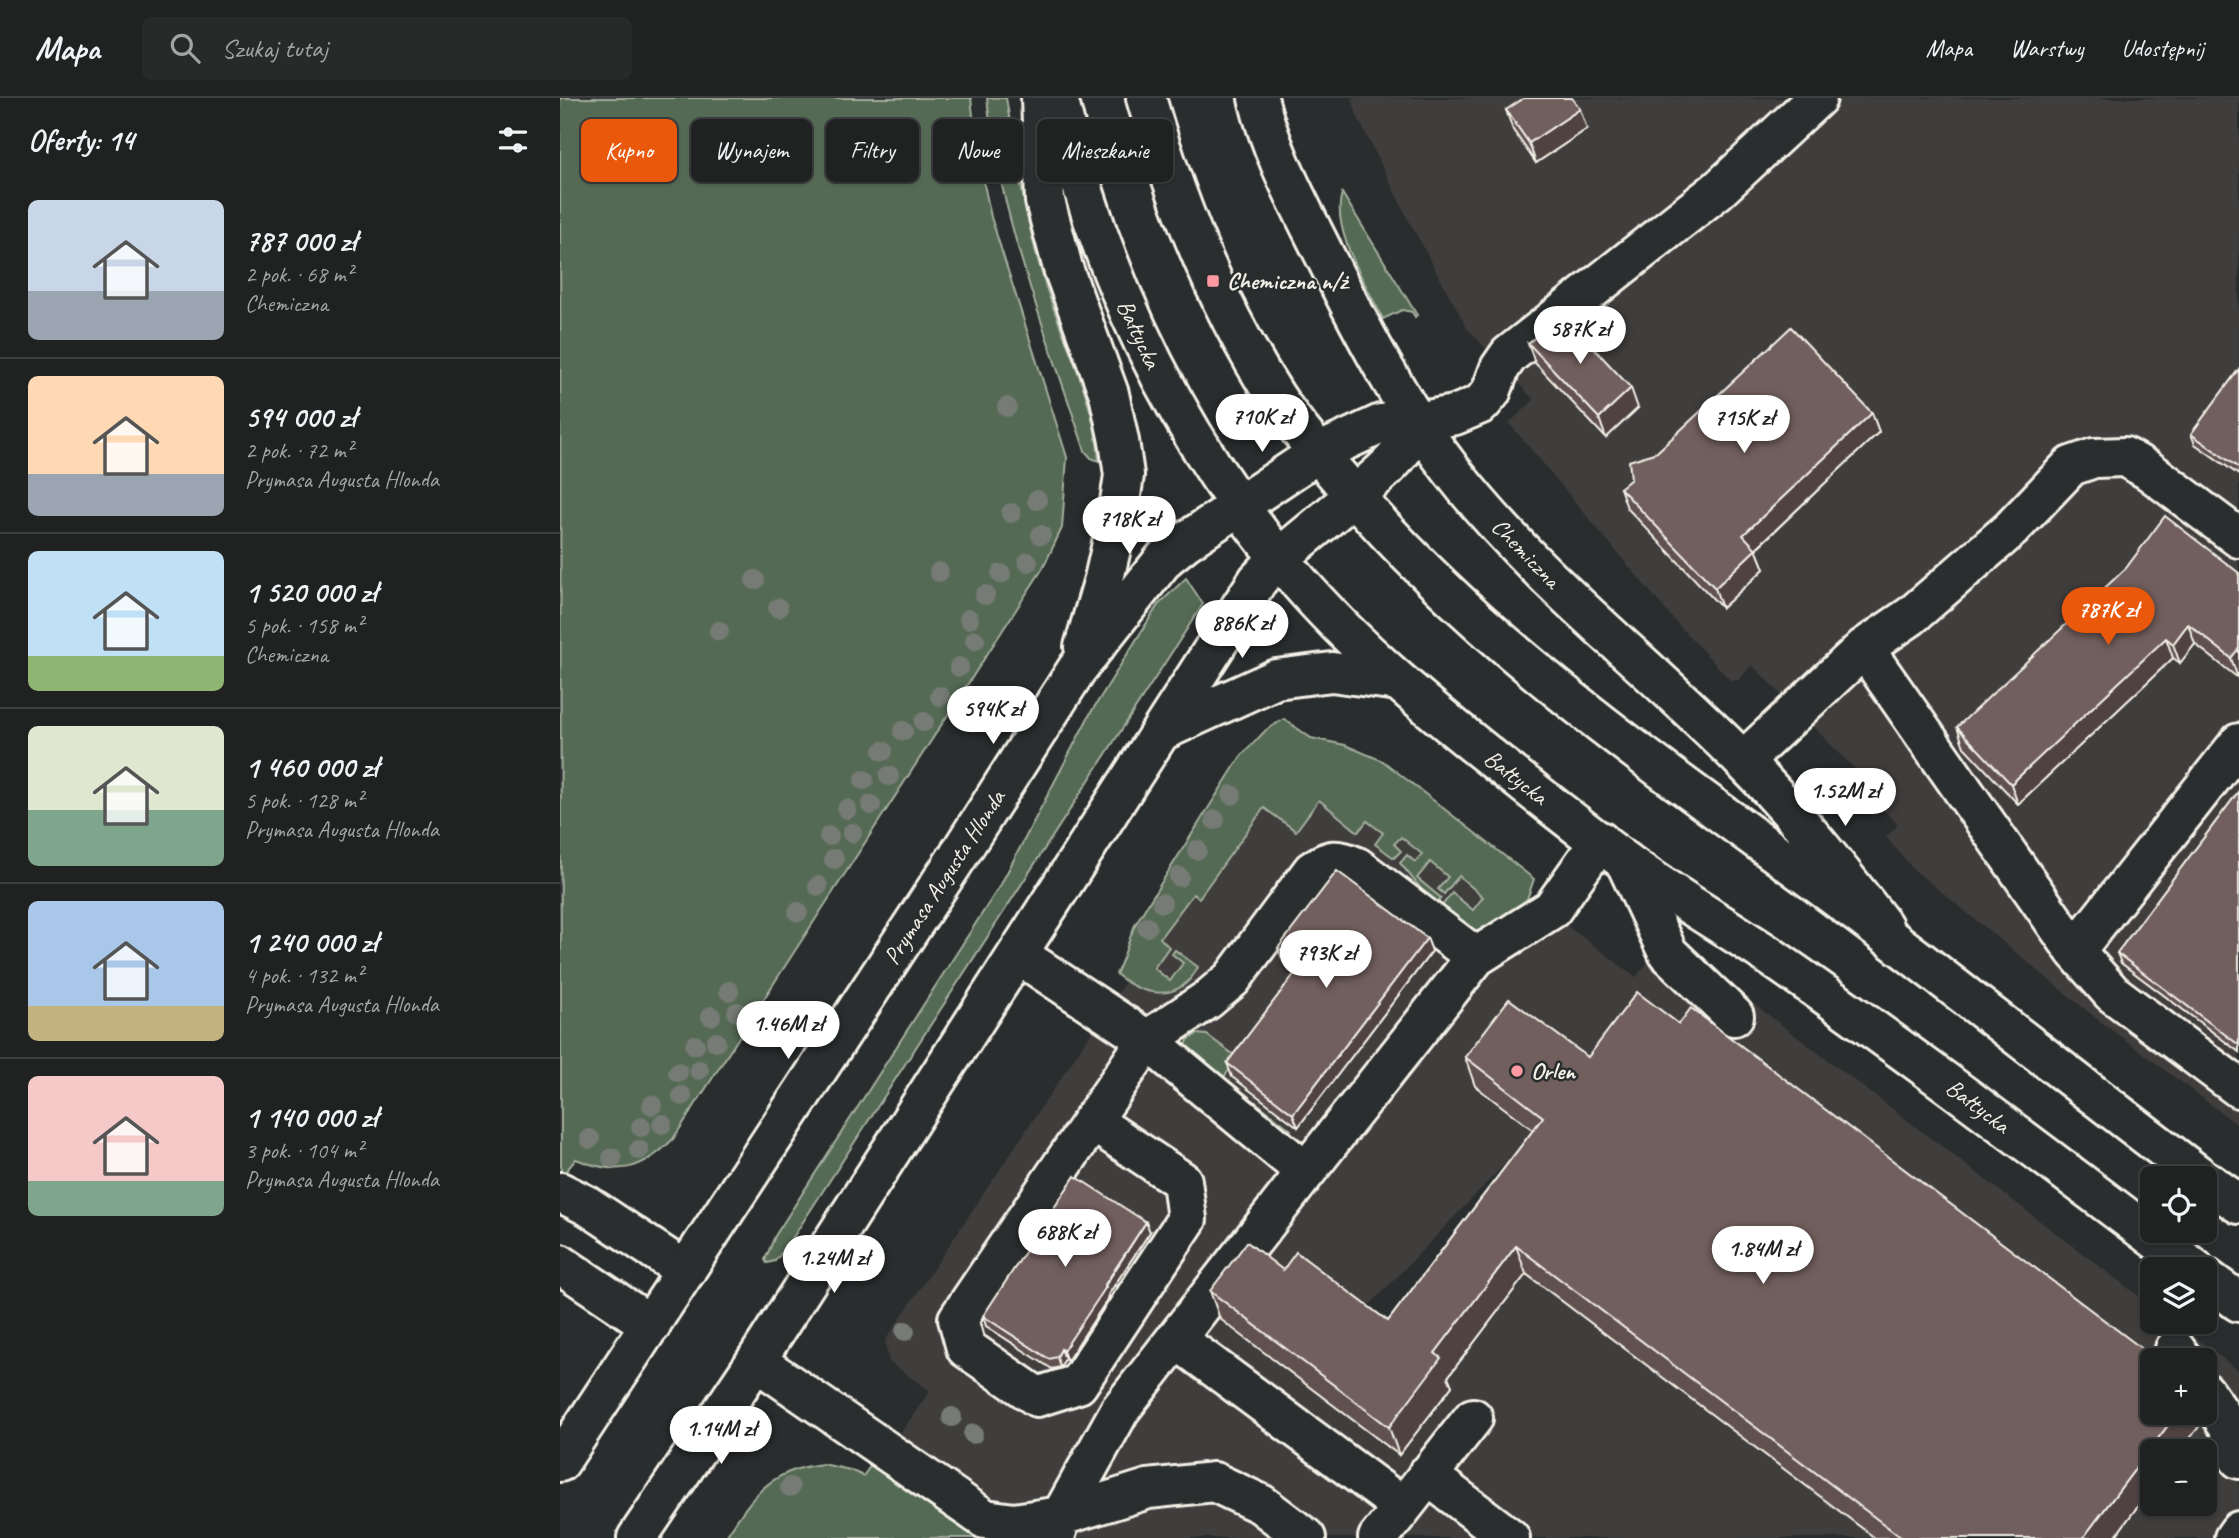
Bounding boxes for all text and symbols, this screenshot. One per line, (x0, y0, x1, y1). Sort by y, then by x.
search box (142, 17, 632, 80)
text: Mapa (35, 27, 100, 69)
icon: search (166, 29, 204, 67)
text: Szukaj tutaj (222, 32, 328, 65)
text: Mapa (1926, 33, 1972, 63)
text: Warstwy (2010, 33, 2083, 63)
text: Udostępnij (2121, 33, 2204, 63)
chip: Kupno (581, 119, 677, 182)
chip: Wynajem (691, 119, 812, 182)
chip: Filtry (826, 119, 919, 182)
chip: Nowe (933, 119, 1023, 182)
chip: Mieszkanie (1037, 119, 1173, 182)
text: Oferty: 14 (28, 121, 134, 159)
icon: filters (494, 121, 532, 159)
text: 787 000 zł (245, 222, 356, 260)
icon: home (84, 228, 168, 312)
text: 2 pok. · 68 m² (245, 260, 353, 289)
place label: Chemiczna n/ż (1227, 266, 1350, 296)
marker: Chemiczna n/ż (1205, 273, 1221, 289)
text: Chemiczna (245, 289, 328, 318)
street label: Bałtycka (1110, 295, 1169, 375)
pin: 587K zł (1515, 306, 1645, 366)
text: 587K zł (1550, 314, 1610, 343)
pin: 710K zł (1197, 394, 1327, 454)
pin: 715K zł (1679, 396, 1809, 455)
text: 594 000 zł (245, 398, 356, 436)
text: 710K zł (1232, 402, 1292, 431)
text: 715K zł (1714, 403, 1774, 432)
icon: home (84, 404, 168, 488)
text: 2 pok. · 72 m² (245, 436, 353, 465)
text: Prymasa Augusta Hlonda (245, 465, 439, 494)
pin: 718K zł (1064, 496, 1194, 556)
text: 718K zł (1099, 504, 1159, 533)
street label: Chemiczna (1485, 511, 1568, 596)
text: 1 520 000 zł (245, 573, 377, 611)
icon: home (84, 579, 168, 663)
pin: 787K zł (2043, 588, 2173, 647)
text: 787K zł (2078, 595, 2138, 624)
pin: 886K zł (1177, 601, 1307, 660)
text: 886K zł (1211, 608, 1273, 637)
text: 5 pok. · 158 m² (245, 611, 363, 640)
text: Chemiczna (245, 640, 328, 669)
pin: 594K zł (928, 686, 1058, 746)
text: 594K zł (963, 694, 1023, 723)
street label: Bałtycka (1478, 743, 1555, 812)
text: 1 460 000 zł (245, 748, 378, 786)
icon: home (84, 754, 168, 838)
pin: 1.52M zł (1773, 768, 1917, 828)
text: 1.52M zł (1810, 776, 1880, 805)
street label: Prymasa Augusta Hlonda (876, 783, 1012, 970)
text: 5 pok. · 128 m² (245, 786, 363, 815)
text: Prymasa Augusta Hlonda (245, 815, 439, 844)
text: 1 240 000 zł (245, 923, 377, 961)
icon: home (84, 929, 168, 1013)
pin: 793K zł (1261, 930, 1391, 990)
text: 793K zł (1296, 938, 1356, 967)
text: 4 pok. · 132 m² (245, 961, 363, 990)
text: Prymasa Augusta Hlonda (245, 990, 439, 1019)
pin: 1.46M zł (716, 1002, 860, 1061)
text: 1.46M zł (753, 1009, 823, 1038)
place label: Orlen (1531, 1056, 1577, 1086)
marker: Orlen (1509, 1063, 1525, 1079)
street label: Bałtycka (1940, 1072, 2017, 1141)
text: 1 140 000 zł (245, 1098, 377, 1136)
icon: home (84, 1104, 168, 1188)
text: 3 pok. · 104 m² (245, 1136, 363, 1165)
text: Prymasa Augusta Hlonda (245, 1165, 439, 1194)
map controls (2140, 1166, 2217, 1516)
button: locate (2140, 1166, 2217, 1243)
pin: 688K zł (1000, 1210, 1130, 1269)
text: 688K zł (1034, 1217, 1096, 1246)
pin: 1.84M zł (1691, 1226, 1835, 1286)
text: 1.84M zł (1728, 1234, 1798, 1263)
pin: 1.24M zł (762, 1236, 906, 1295)
text: 1.24M zł (799, 1243, 869, 1272)
button: layers (2140, 1257, 2217, 1334)
button: + (2140, 1348, 2217, 1425)
pin: 1.14M zł (649, 1406, 793, 1466)
text: 1.14M zł (686, 1414, 756, 1443)
button: − (2140, 1439, 2217, 1516)

